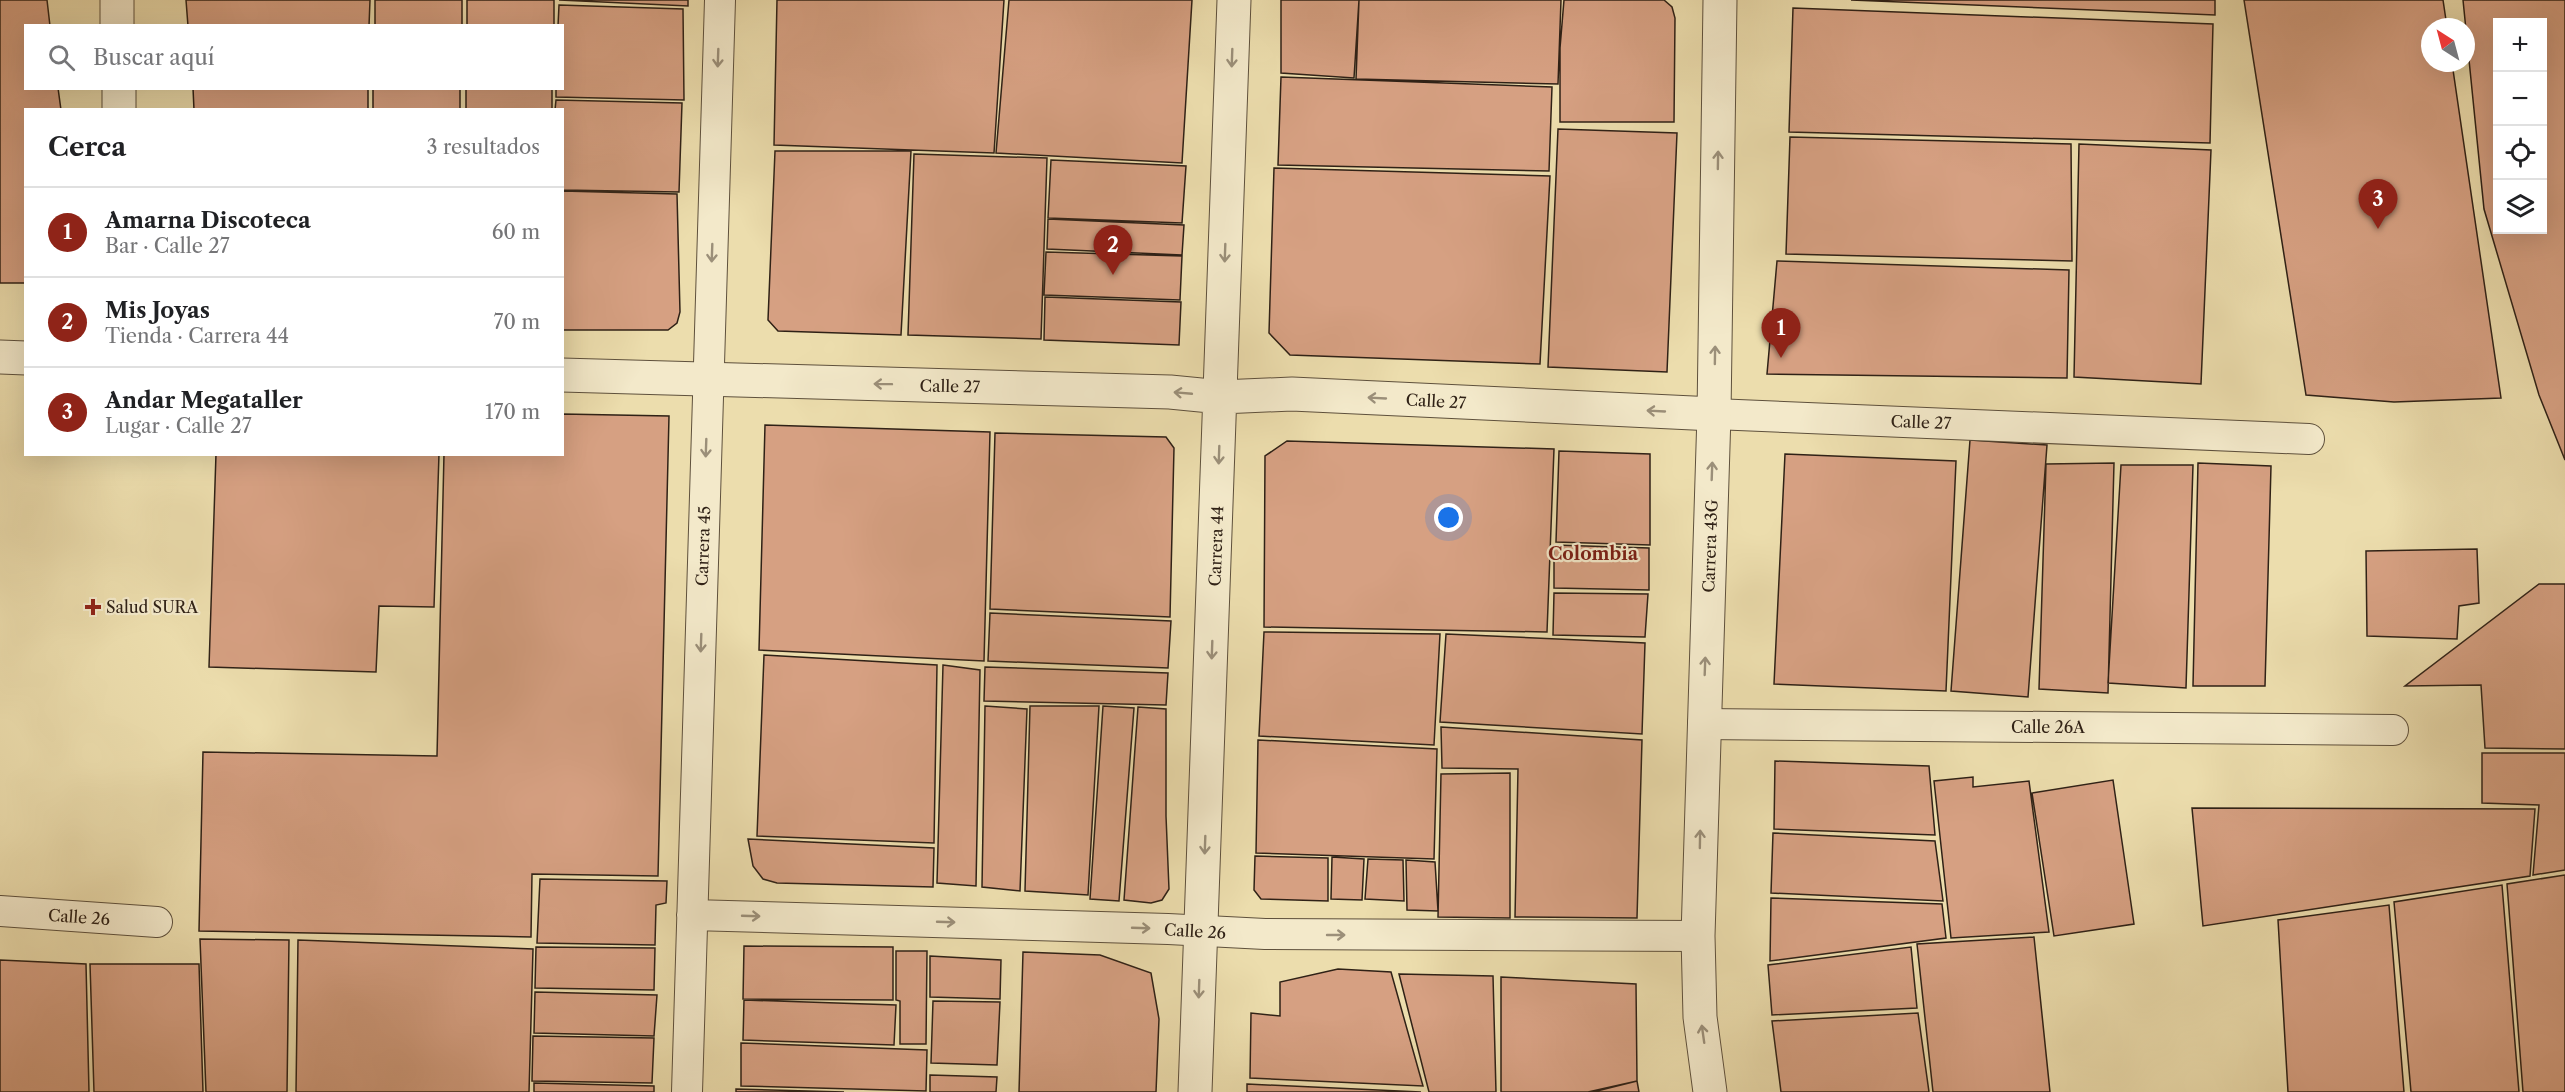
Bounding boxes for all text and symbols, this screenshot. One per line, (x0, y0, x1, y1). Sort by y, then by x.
north arrow (2421, 18, 2475, 72)
map controls (2493, 18, 2547, 234)
button: + (2493, 18, 2547, 72)
search box (24, 24, 564, 90)
icon: search (45, 41, 78, 74)
text: Buscar aquí (93, 44, 215, 71)
one-way arrow (713, 48, 724, 68)
one-way arrow (1226, 48, 1237, 68)
button: − (2493, 72, 2547, 126)
button: locate (2493, 126, 2547, 180)
text: Cerca (48, 131, 126, 163)
text: 3 resultados (427, 135, 540, 159)
one-way arrow (1712, 151, 1724, 171)
pin: 3 (2358, 180, 2398, 229)
button: layers (2493, 180, 2547, 234)
text: Amarna Discoteca (105, 207, 311, 234)
text: 1 (63, 220, 72, 244)
text: 60 m (492, 220, 540, 244)
pin: 2 (1094, 226, 1132, 275)
text: Bar · Calle 27 (105, 234, 230, 258)
one-way arrow (707, 243, 718, 263)
one-way arrow (1220, 243, 1231, 263)
text: Mis Joyas (105, 297, 210, 324)
pin: 1 (1762, 308, 1800, 358)
text: 2 (62, 310, 73, 334)
text: 70 m (494, 310, 540, 334)
text: Tienda · Carrera 44 (105, 324, 289, 348)
one-way arrow (1709, 346, 1721, 366)
street label: Calle 27 (920, 375, 981, 397)
one-way arrow (873, 378, 893, 390)
text: Andar Megataller (105, 387, 303, 414)
one-way arrow (1173, 387, 1193, 398)
street label: Calle 27 (1405, 389, 1467, 413)
one-way arrow (1368, 393, 1388, 404)
text: 3 (62, 400, 73, 424)
text: 170 m (485, 400, 540, 424)
one-way arrow (1646, 405, 1666, 417)
street label: Calle 27 (1890, 411, 1952, 433)
text: Lugar · Calle 27 (105, 414, 252, 438)
one-way arrow (701, 438, 712, 458)
one-way arrow (1213, 445, 1225, 465)
one-way arrow (1707, 461, 1718, 481)
street label: Carrera 43G (1698, 499, 1722, 593)
your location (1434, 503, 1463, 532)
street label: Carrera 44 (1205, 505, 1227, 587)
street label: Carrera 45 (692, 506, 714, 586)
district label: Colombia (1548, 543, 1639, 565)
place label: Salud SURA (106, 597, 199, 617)
marker: Salud SURA (84, 598, 102, 616)
one-way arrow (695, 633, 706, 653)
one-way arrow (1206, 639, 1217, 659)
one-way arrow (1700, 656, 1711, 676)
street label: Calle 26A (2011, 717, 2086, 737)
one-way arrow (1695, 830, 1706, 850)
one-way arrow (1199, 834, 1210, 854)
street label: Calle 26 (47, 905, 111, 929)
one-way arrow (740, 911, 760, 922)
one-way arrow (935, 917, 955, 928)
street label: Calle 26 (1163, 919, 1227, 943)
one-way arrow (1130, 923, 1150, 934)
one-way arrow (1325, 929, 1345, 941)
one-way arrow (1194, 979, 1205, 999)
one-way arrow (1697, 1025, 1708, 1044)

